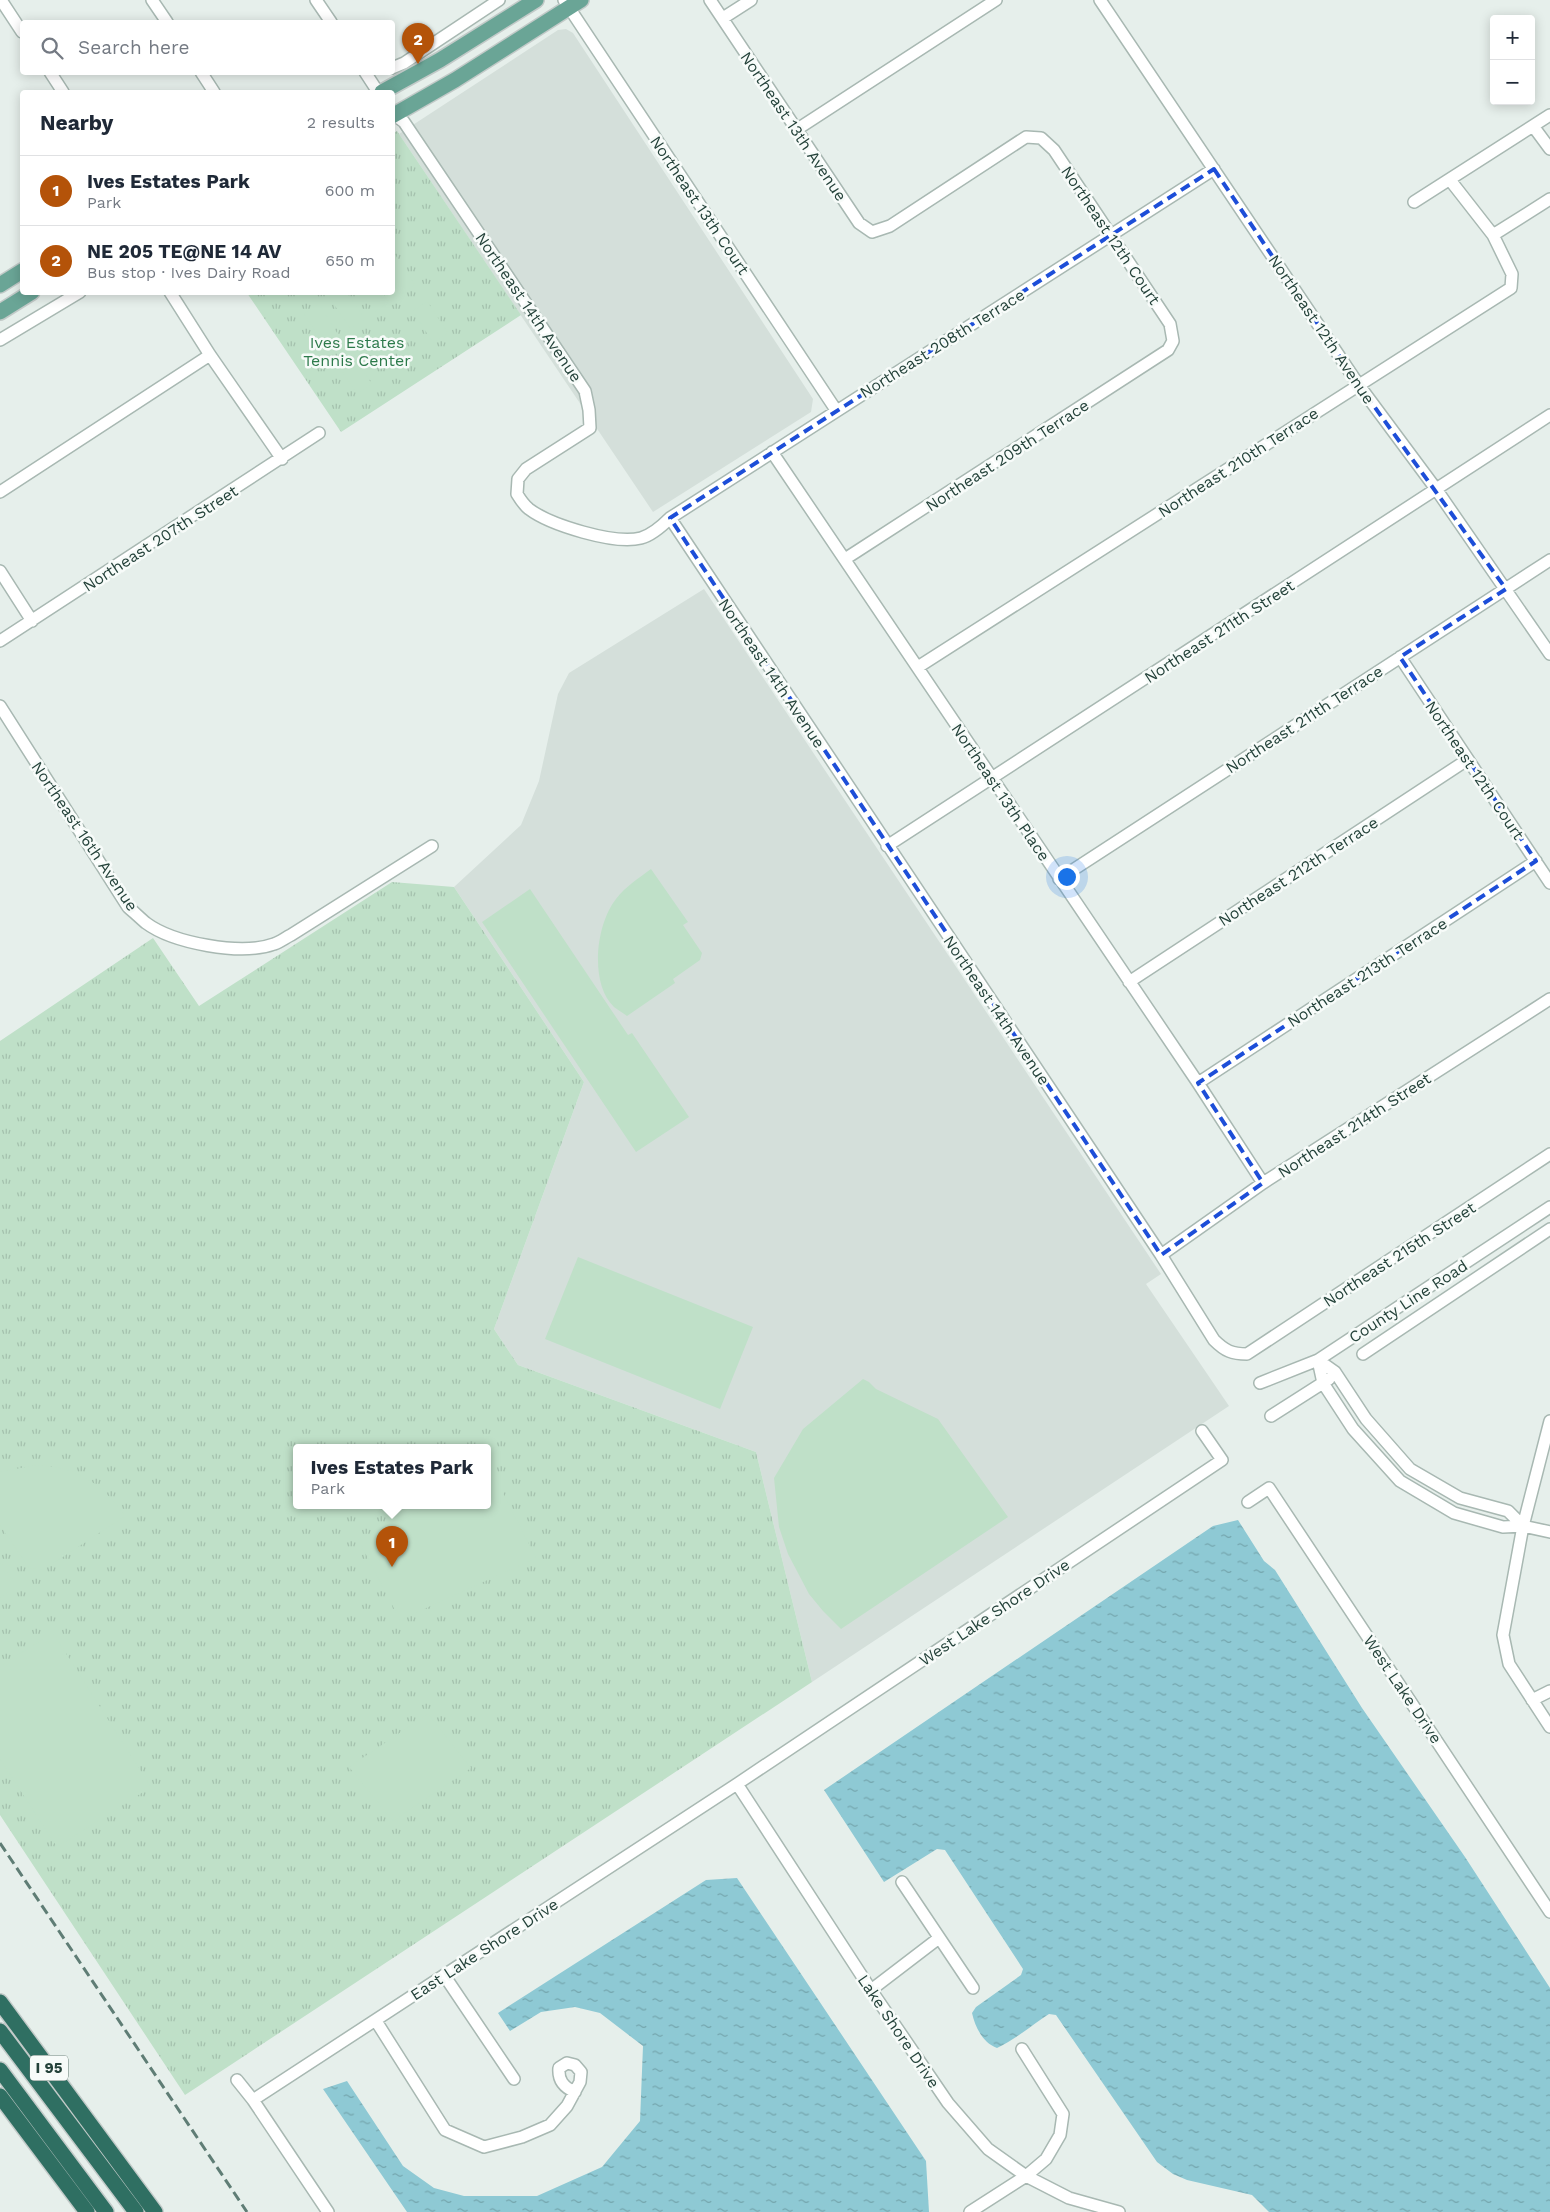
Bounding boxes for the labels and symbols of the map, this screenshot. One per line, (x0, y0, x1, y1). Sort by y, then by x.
pin: 2 (402, 23, 434, 64)
street label: Northeast 13th Avenue (736, 48, 851, 205)
street label: Northeast 13th Court (646, 132, 753, 279)
street label: Northeast 12th Court (1057, 162, 1164, 309)
street label: Northeast 14th Avenue (471, 229, 586, 386)
street label: Northeast 12th Avenue (1264, 251, 1379, 408)
street label: Northeast 208th Terrace (856, 285, 1028, 402)
park label: Ives Estates Tennis Center (303, 333, 411, 370)
street label: Northeast 209th Terrace (922, 396, 1092, 515)
street label: Northeast 210th Terrace (1155, 403, 1322, 521)
street label: Northeast 207th Street (79, 481, 242, 596)
street label: Northeast 211th Street (1141, 576, 1298, 687)
street label: Northeast 14th Avenue (714, 595, 829, 752)
street label: Northeast 211th Terrace (1222, 662, 1386, 777)
street label: Northeast 12th Court (1421, 697, 1528, 844)
street label: Northeast 13th Place (947, 720, 1054, 865)
street label: Northeast 16th Avenue (27, 758, 142, 915)
street label: Northeast 212th Terrace (1215, 813, 1382, 930)
your location (1054, 864, 1080, 890)
street label: Northeast 213th Terrace (1284, 914, 1451, 1031)
street label: Northeast 14th Avenue (939, 932, 1054, 1089)
street label: Northeast 214th Street (1274, 1069, 1434, 1182)
street label: Northeast 215th Street (1320, 1198, 1479, 1311)
street label: County Line Road (1345, 1256, 1471, 1347)
pin: 1 (376, 1526, 408, 1567)
street label: West Lake Shore Drive (915, 1555, 1073, 1670)
street label: West Lake Drive (1359, 1632, 1446, 1747)
street label: East Lake Shore Drive (407, 1894, 562, 2004)
street label: Lake Shore Drive (854, 1971, 944, 2092)
road number: I 95 (30, 2056, 68, 2080)

